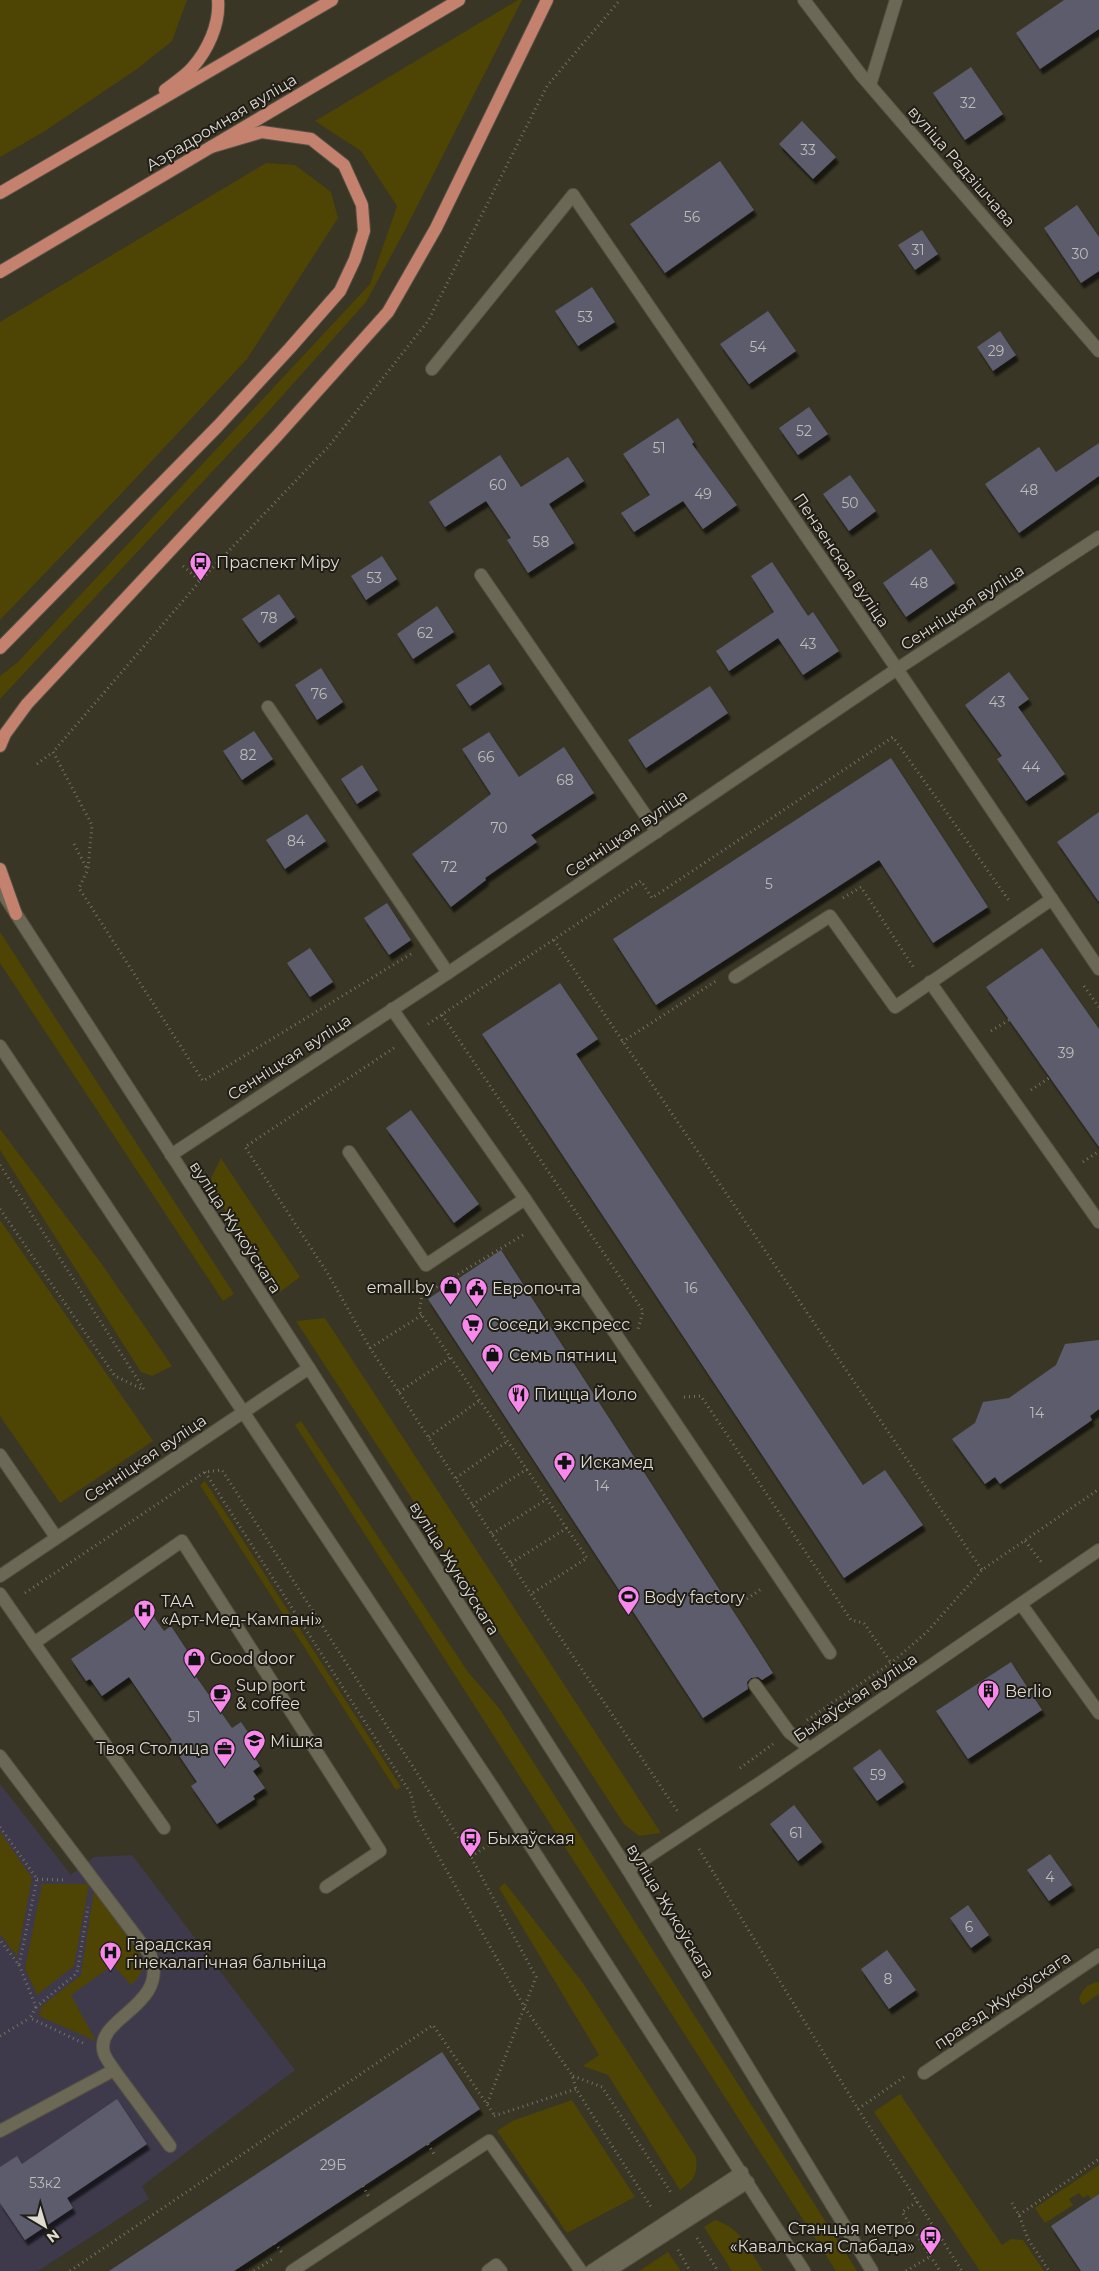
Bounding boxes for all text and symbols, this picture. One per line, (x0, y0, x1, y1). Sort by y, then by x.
street label: Аэрадромная вуліца (142, 70, 300, 175)
house number: 32 (960, 94, 976, 112)
street label: вуліца Радзішчава (904, 102, 1019, 231)
house number: 33 (800, 141, 816, 159)
house number: 56 (684, 208, 701, 226)
house number: 31 (912, 241, 924, 259)
house number: 30 (1071, 245, 1089, 263)
house number: 53 (577, 308, 593, 326)
house number: 54 (749, 338, 767, 356)
house number: 29 (988, 342, 1004, 360)
house number: 52 (796, 422, 812, 440)
house number: 51 (653, 439, 665, 457)
house number: 60 (489, 476, 507, 494)
house number: 48 (1020, 481, 1038, 499)
house number: 49 (694, 485, 712, 503)
street label: Пензенская вуліца (790, 490, 894, 631)
house number: 50 (841, 494, 859, 512)
house number: 58 (533, 533, 549, 551)
bus stop icon: Праспект Міру (188, 550, 212, 581)
place label: Праспект Міру (216, 553, 340, 572)
street label: Сенніцкая вуліца (897, 560, 1028, 654)
house number: 53 (366, 569, 382, 587)
house number: 48 (910, 574, 928, 592)
house number: 78 (261, 609, 278, 627)
house number: 62 (417, 624, 433, 642)
house number: 43 (800, 635, 817, 653)
house number: 76 (311, 685, 328, 703)
house number: 43 (989, 693, 1006, 711)
house number: 82 (240, 746, 256, 764)
house number: 66 (477, 748, 495, 766)
house number: 44 (1022, 758, 1041, 776)
house number: 68 (556, 771, 574, 789)
street label: Сенніцкая вуліца (562, 785, 691, 881)
house number: 70 (490, 819, 508, 837)
house number: 84 (287, 832, 306, 850)
house number: 72 (441, 858, 457, 876)
house number: 5 (765, 875, 773, 893)
street label: Сенніцкая вуліца (224, 1010, 355, 1104)
house number: 39 (1058, 1044, 1074, 1062)
street label: вуліца Жукоўскага (186, 1158, 285, 1297)
shop icon: emall.by (438, 1275, 462, 1306)
public building icon: Европочта (464, 1276, 488, 1307)
place label: emall.by (367, 1278, 434, 1297)
place label: Европочта (492, 1279, 581, 1298)
house number: 16 (684, 1279, 698, 1297)
supermarket icon: Соседи экспресс (460, 1312, 484, 1343)
place label: Соседи экспресс (488, 1315, 630, 1334)
shop icon: Семь пятниц (481, 1343, 505, 1374)
place label: Семь пятниц (509, 1346, 617, 1365)
restaurant icon: Пицца Йоло (506, 1382, 530, 1413)
place label: Пицца Йоло (534, 1385, 637, 1404)
house number: 14 (1030, 1404, 1045, 1422)
street label: Сенніцкая вуліца (81, 1410, 210, 1506)
pharmacy icon: Искамед (552, 1450, 576, 1481)
place label: Искамед (580, 1453, 653, 1472)
house number: 14 (595, 1477, 610, 1495)
street label: вуліца Жукоўскага (406, 1498, 503, 1639)
sports icon: Body factory (616, 1585, 640, 1616)
place label: Body factory (644, 1588, 745, 1607)
place label: ТАА «Арт-Мед-Кампані» (161, 1592, 322, 1629)
hospital icon: ТАА «Арт-Мед-Кампані» (133, 1598, 157, 1629)
shop icon: Good door (182, 1646, 206, 1677)
place label: Good door (210, 1649, 295, 1668)
street label: Быхаўская вуліца (790, 1649, 921, 1746)
place label: Sup port & coffee (236, 1676, 306, 1713)
building icon: Berlio (977, 1679, 1001, 1710)
cafe icon: Sup port & coffee (208, 1682, 232, 1713)
place label: Berlio (1005, 1682, 1052, 1701)
house number: 51 (188, 1708, 200, 1726)
school or university icon: Мішка (242, 1729, 266, 1760)
place label: Мішка (270, 1732, 323, 1751)
office icon: Твоя Столица (213, 1736, 237, 1767)
place label: Твоя Столица (96, 1739, 209, 1758)
house number: 59 (870, 1766, 886, 1784)
house number: 61 (789, 1824, 803, 1842)
bus stop icon: Быхаўская (459, 1826, 483, 1857)
place label: Быхаўская (487, 1829, 575, 1848)
street label: вуліца Жукоўскага (623, 1840, 718, 1982)
house number: 4 (1045, 1868, 1055, 1886)
house number: 6 (965, 1918, 974, 1936)
place label: Гарадская гінекалагічная бальніца (126, 1935, 327, 1972)
hospital icon: Гарадская гінекалагічная бальніца (98, 1941, 122, 1972)
street label: праезд Жукоўскага (930, 1948, 1074, 2053)
house number: 8 (884, 1970, 893, 1988)
house number: 29Б (320, 2156, 346, 2174)
house number: 53к2 (29, 2174, 61, 2192)
north arrow (20, 2201, 70, 2251)
place label: Станцыя метро «Кавальская Слабада» (730, 2219, 915, 2256)
bus stop icon: Станцыя метро «Кавальская Слабада» (919, 2225, 943, 2256)
text: N (43, 2226, 63, 2247)

